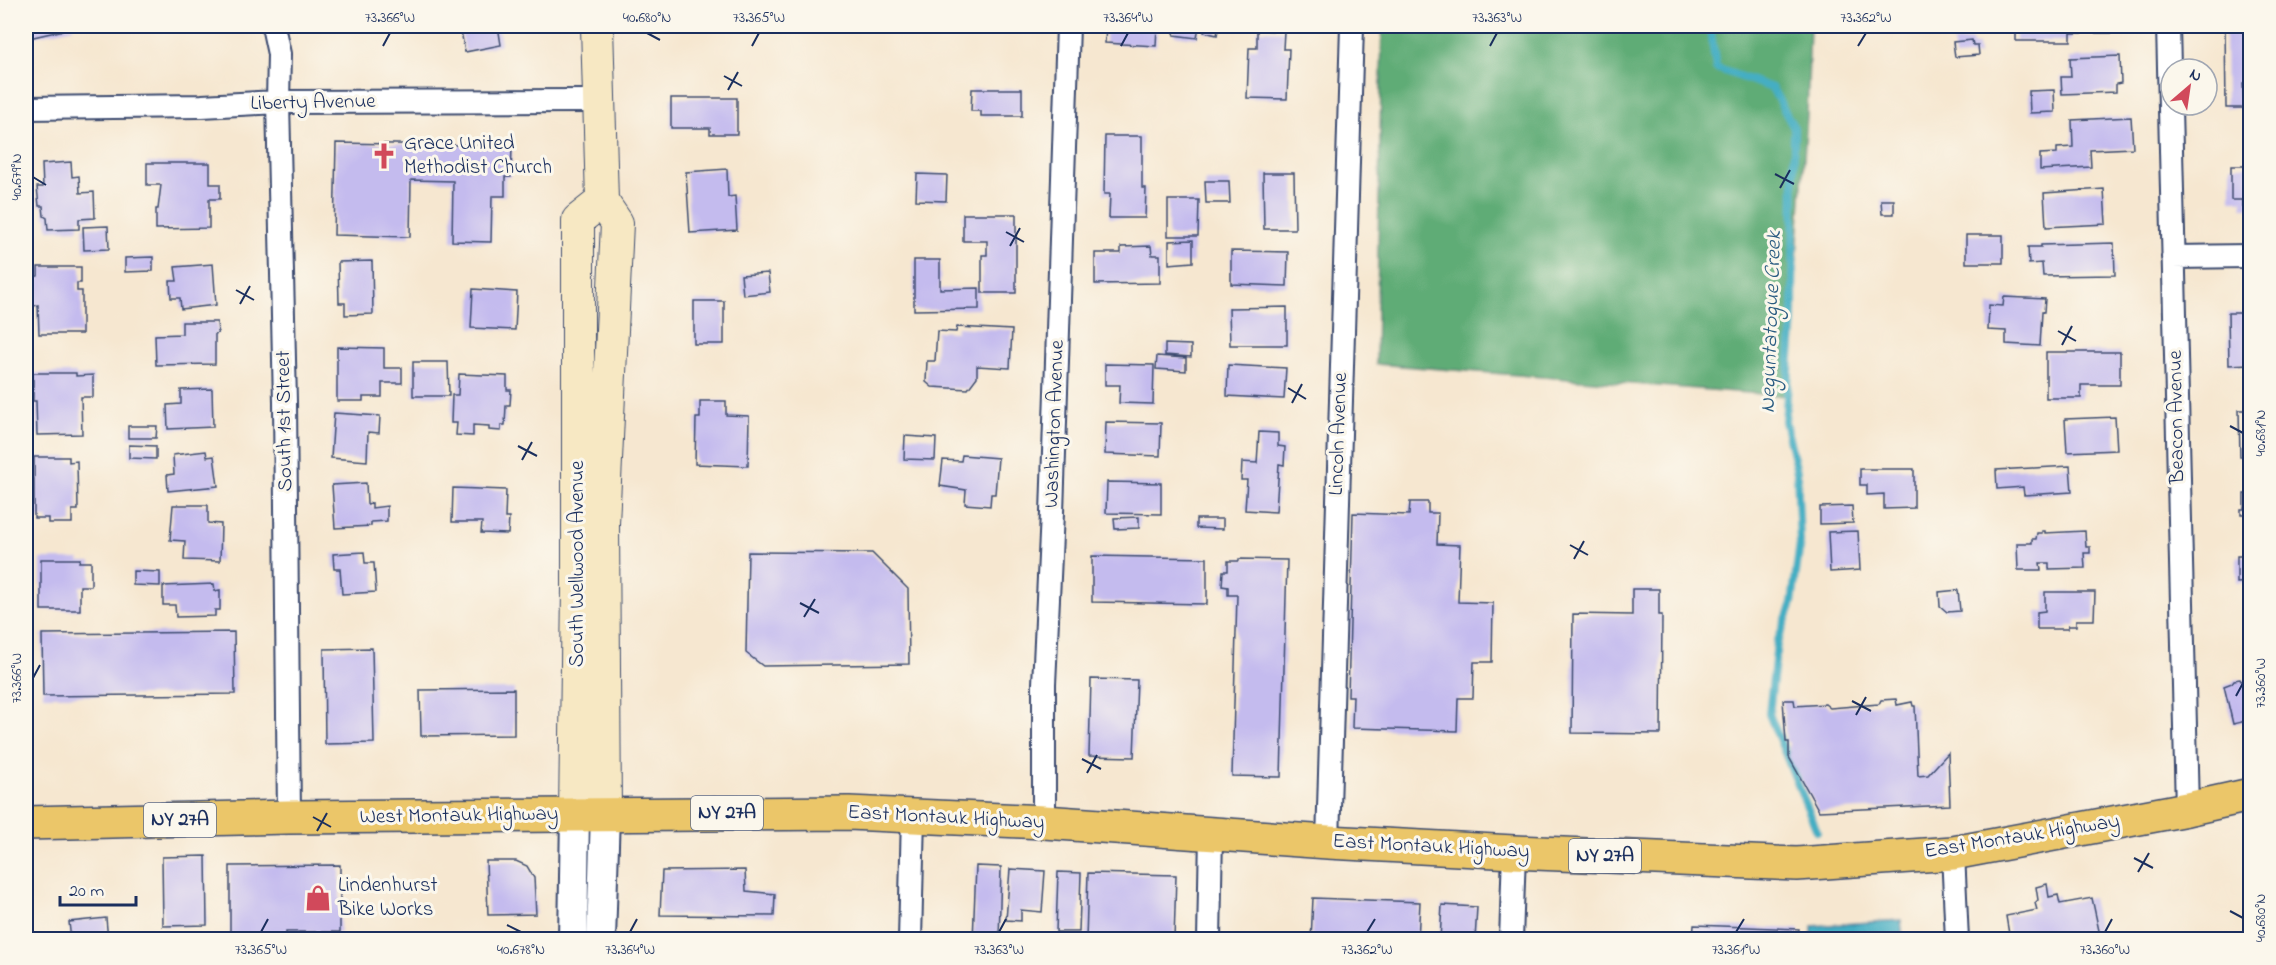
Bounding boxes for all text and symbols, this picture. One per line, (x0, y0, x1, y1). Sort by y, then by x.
text: 73.366°W (365, 7, 415, 29)
text: 40.680°N (623, 7, 671, 29)
text: 73.365°W (733, 7, 785, 29)
text: 73.364°W (1103, 7, 1153, 29)
text: 73.363°W (1472, 7, 1522, 29)
text: 73.362°W (1840, 7, 1892, 29)
north arrow (2159, 57, 2219, 117)
text: N (2185, 63, 2206, 89)
street label: Liberty Avenue (250, 87, 377, 121)
place label: Grace United Methodist Church (404, 129, 552, 183)
church icon: Grace United Methodist Church (369, 141, 399, 171)
text: 40.679°N (6, 153, 28, 201)
water label: Neguntatogue Creek (1753, 229, 1791, 414)
street label: Washington Avenue (1037, 339, 1075, 509)
street label: Beacon Avenue (2161, 349, 2193, 485)
street label: South 1st Street (269, 350, 301, 492)
street label: Lincoln Avenue (1322, 371, 1356, 496)
text: 40.681°N (2250, 410, 2272, 456)
street label: South Wellwood Avenue (563, 460, 593, 667)
text: 73.366°W (6, 653, 28, 703)
text: 73.360°W (2250, 658, 2272, 708)
road number: NY 27A (691, 796, 763, 830)
street label: East Montauk Highway (847, 798, 1045, 840)
street label: West Montauk Highway (359, 799, 559, 835)
road number: NY 27A (144, 803, 216, 837)
street label: East Montauk Highway (1922, 807, 2122, 869)
street label: East Montauk Highway (1332, 827, 1530, 869)
road number: NY 27A (1569, 839, 1641, 873)
scale bar (60, 869, 136, 907)
place label: Lindenhurst Bike Works (337, 871, 438, 925)
text: 20 m (69, 879, 104, 905)
shop icon: Lindenhurst Bike Works (303, 883, 333, 913)
text: 40.680°N (2250, 894, 2272, 942)
text: 73.365°W (235, 939, 287, 961)
text: 40.678°N (497, 939, 545, 961)
text: 73.364°W (605, 939, 655, 961)
text: 73.363°W (974, 939, 1024, 961)
text: 73.362°W (1341, 939, 1393, 961)
text: 73.361°W (1712, 939, 1760, 961)
text: 73.360°W (2080, 939, 2130, 961)

